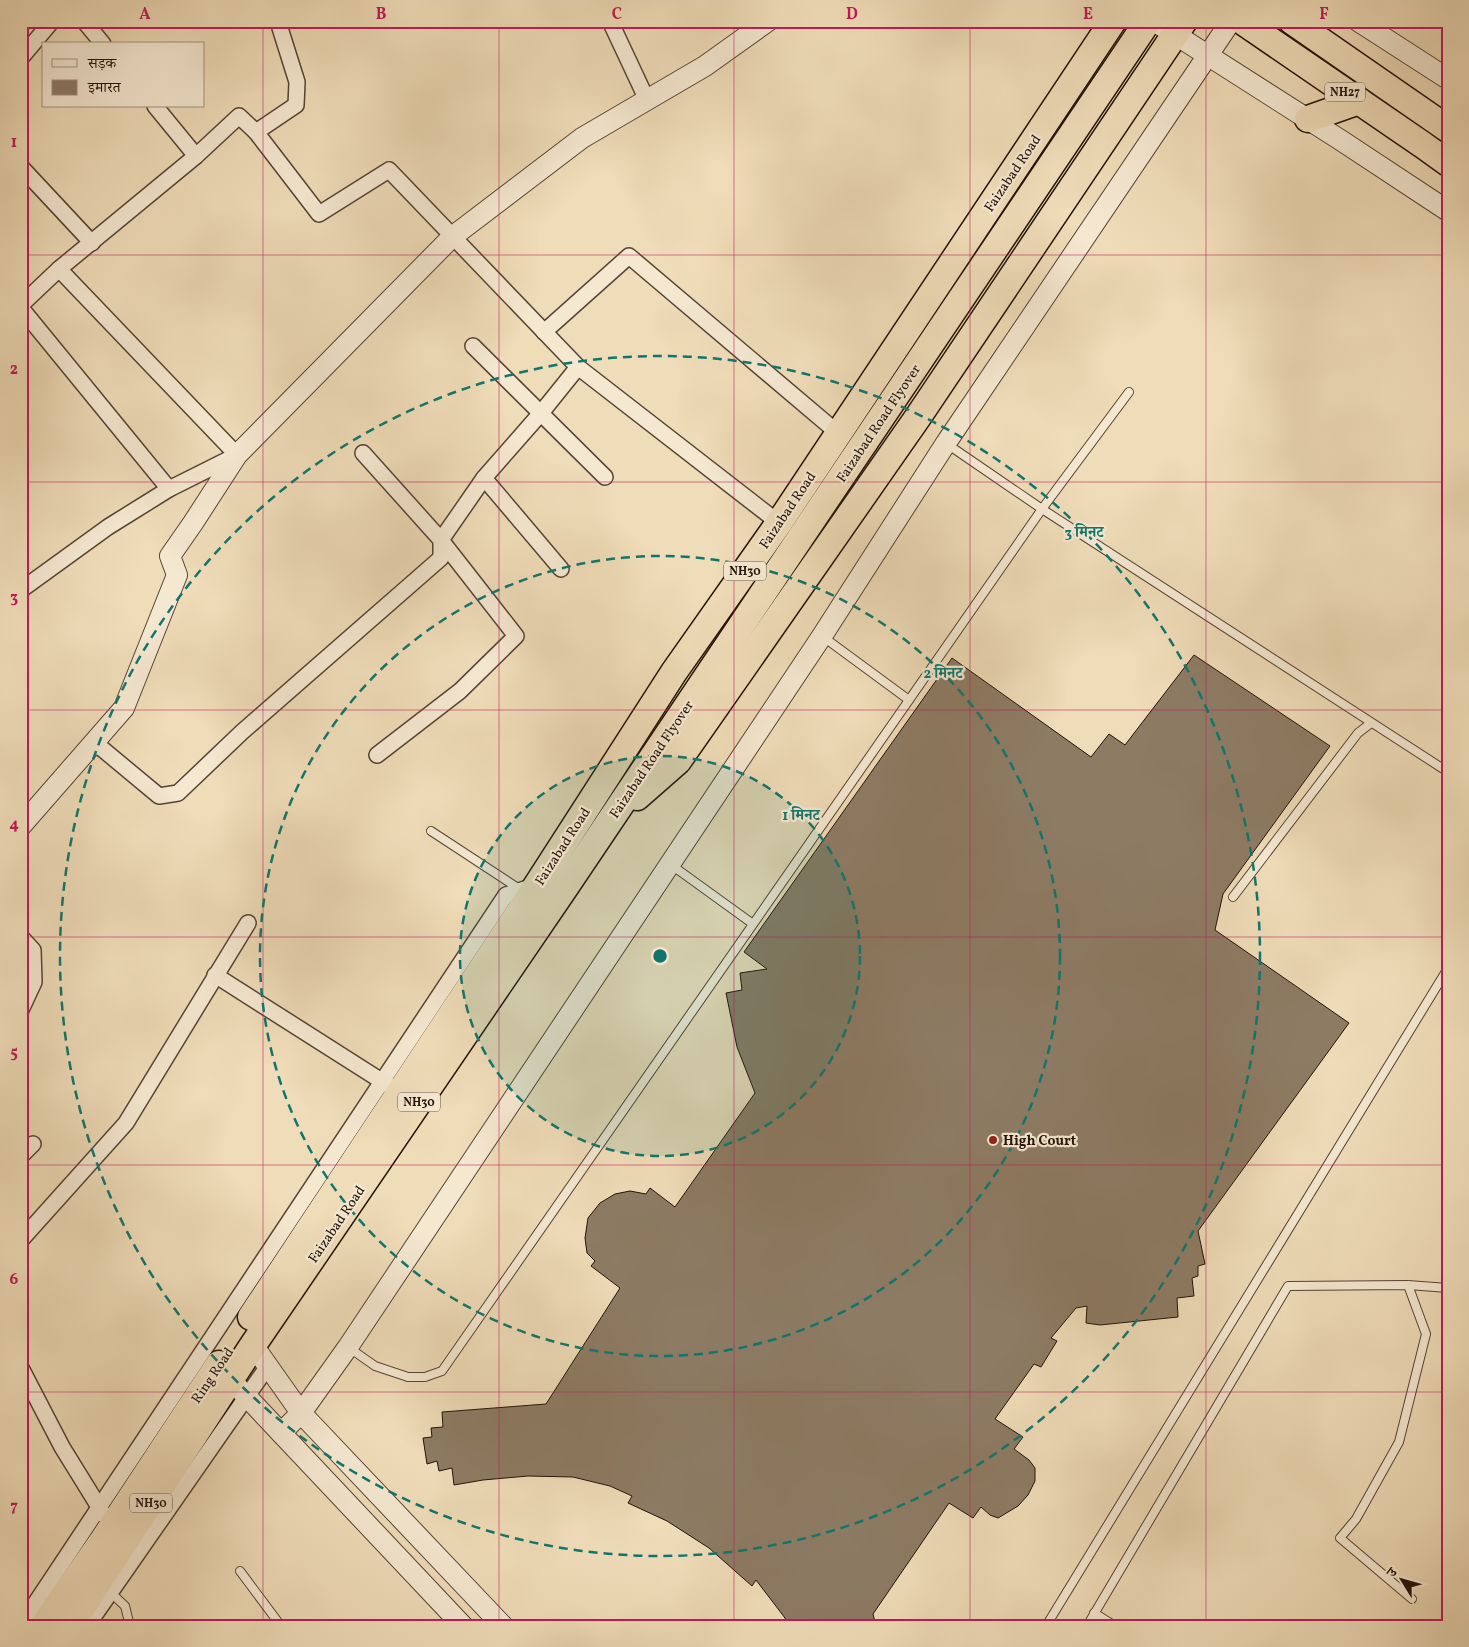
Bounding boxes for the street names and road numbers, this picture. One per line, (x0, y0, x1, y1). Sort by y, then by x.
road number: NH27 (1325, 82, 1365, 101)
street label: Faizabad Road (980, 131, 1046, 216)
street label: Faizabad Road Flyover (833, 361, 926, 487)
street label: Faizabad Road (755, 468, 821, 553)
road number: NH30 (724, 562, 766, 580)
street label: Faizabad Road Flyover (606, 697, 699, 823)
street label: Faizabad Road (531, 804, 596, 889)
road number: NH30 (398, 1092, 440, 1112)
street label: Faizabad Road (304, 1182, 370, 1267)
street label: Ring Road (188, 1344, 239, 1408)
road number: NH30 (130, 1494, 172, 1512)

